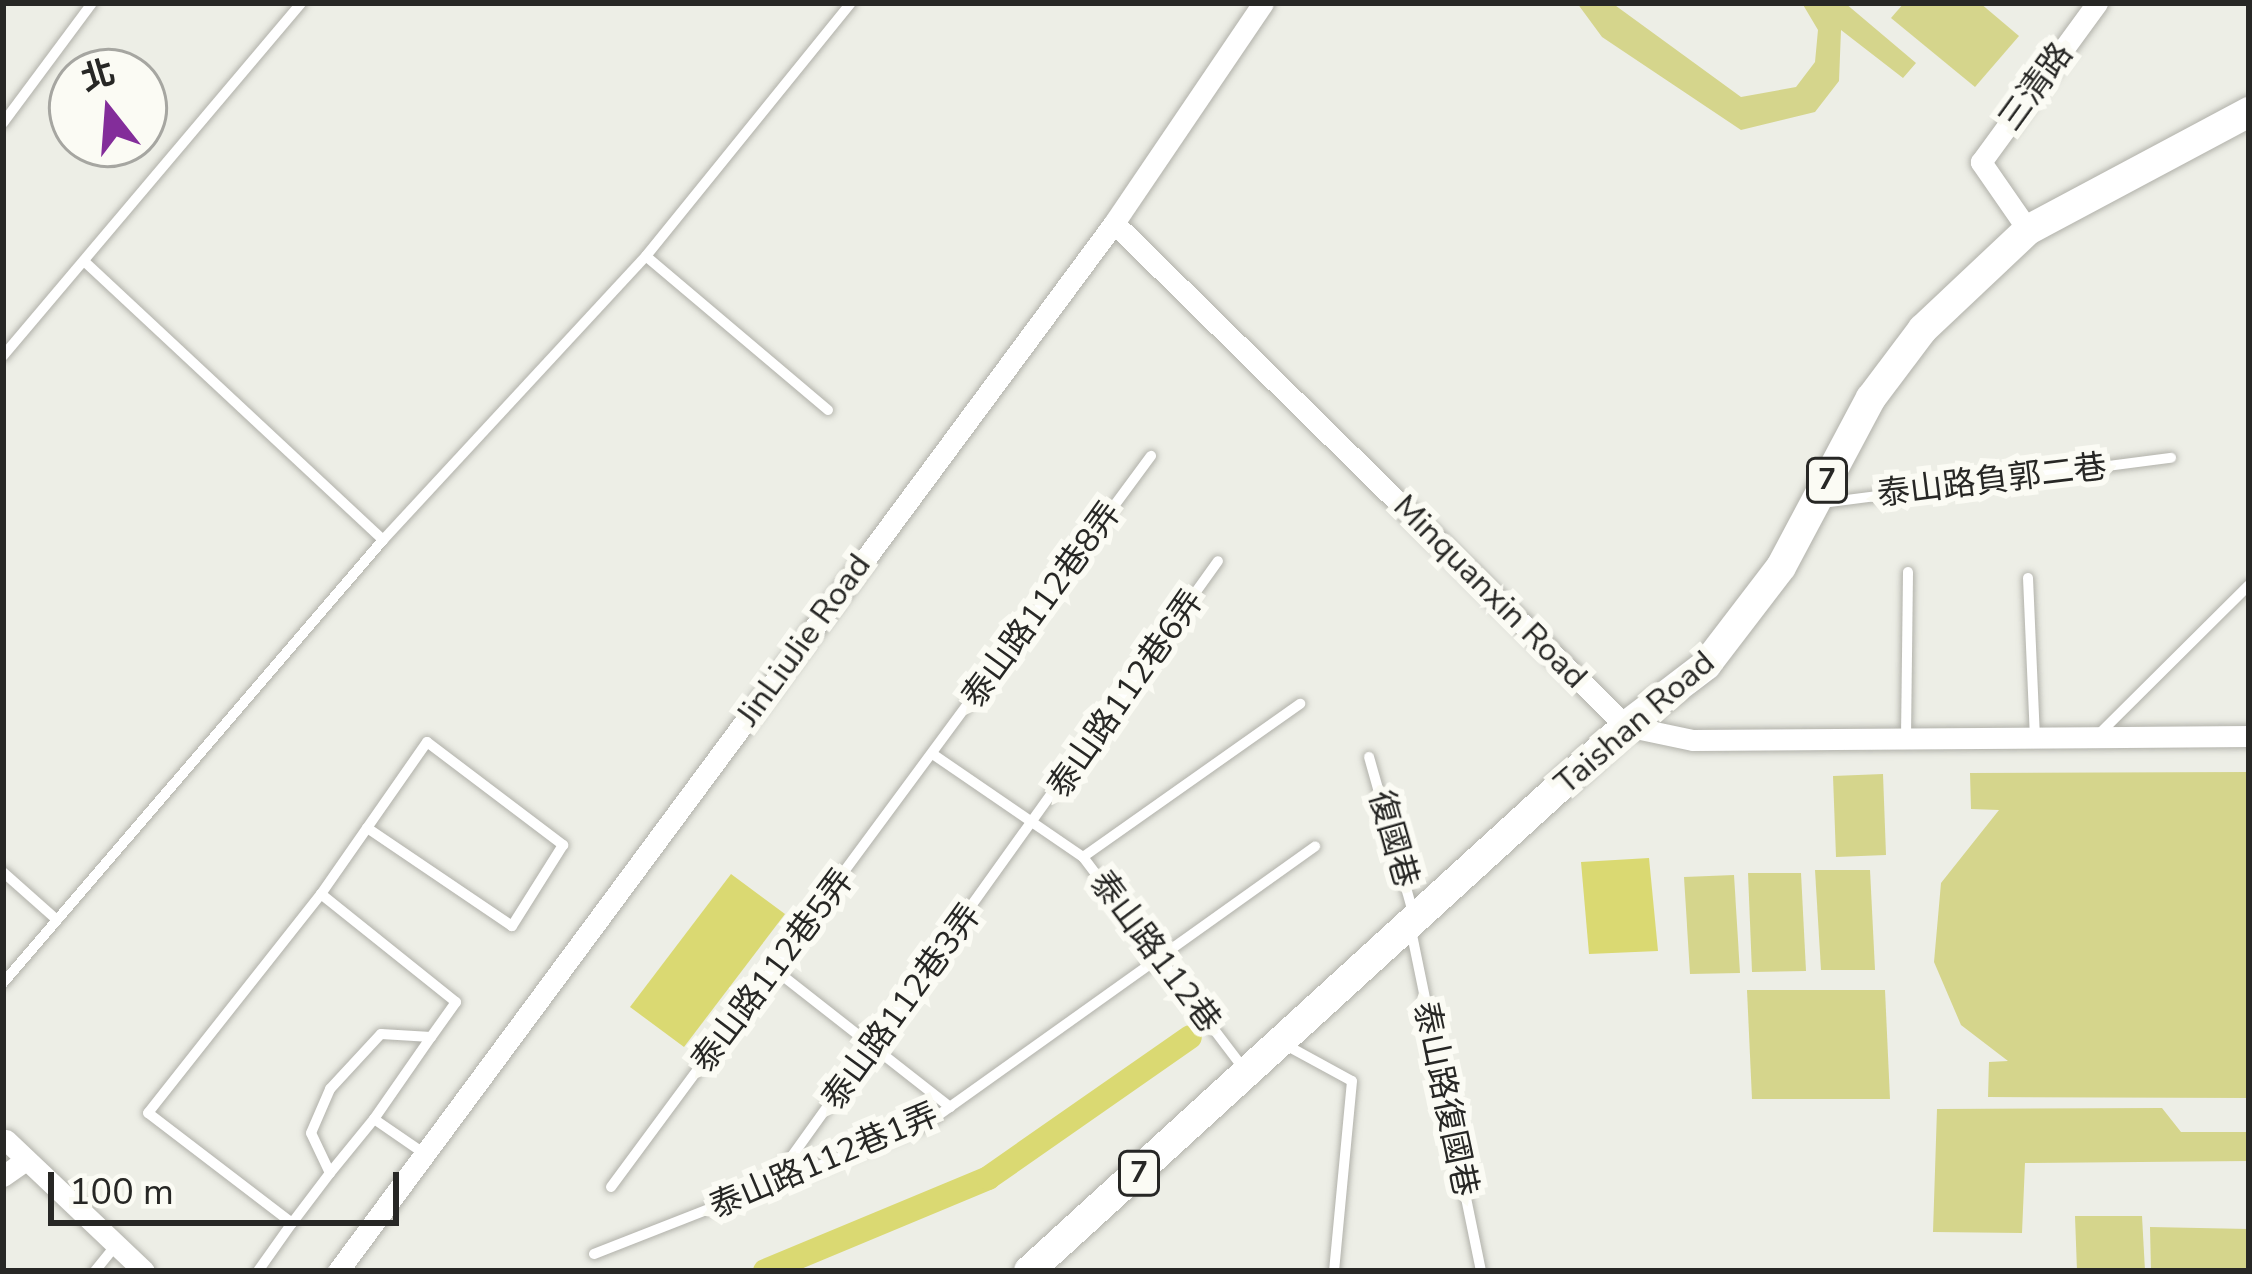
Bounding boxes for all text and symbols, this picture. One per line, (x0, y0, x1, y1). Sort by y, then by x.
street label: 三清路 (1991, 35, 2081, 139)
north arrow (48, 48, 168, 168)
text: 北 (76, 50, 121, 102)
street label: 泰山路負郭二巷 (1875, 447, 2109, 515)
road number: 7 (1806, 456, 1848, 504)
street label: Minquanxin Road (1385, 487, 1595, 697)
street label: 泰山路112巷8弄 (954, 495, 1130, 715)
street label: JinLiuJie Road (729, 547, 879, 733)
street label: 泰山路112巷6弄 (1040, 583, 1212, 805)
street label: Taishan Road (1547, 643, 1723, 803)
street label: 復國巷 (1360, 786, 1426, 892)
street label: 泰山路112巷5弄 (684, 862, 862, 1080)
street label: 泰山路112巷 (1082, 864, 1228, 1040)
street label: 泰山路112巷3弄 (814, 897, 990, 1117)
street label: 泰山路復國巷 (1405, 998, 1485, 1200)
street label: 泰山路112巷1弄 (704, 1095, 944, 1227)
scale bar (54, 1148, 405, 1222)
road number: 7 (1118, 1149, 1160, 1197)
text: 100 m (69, 1168, 174, 1217)

